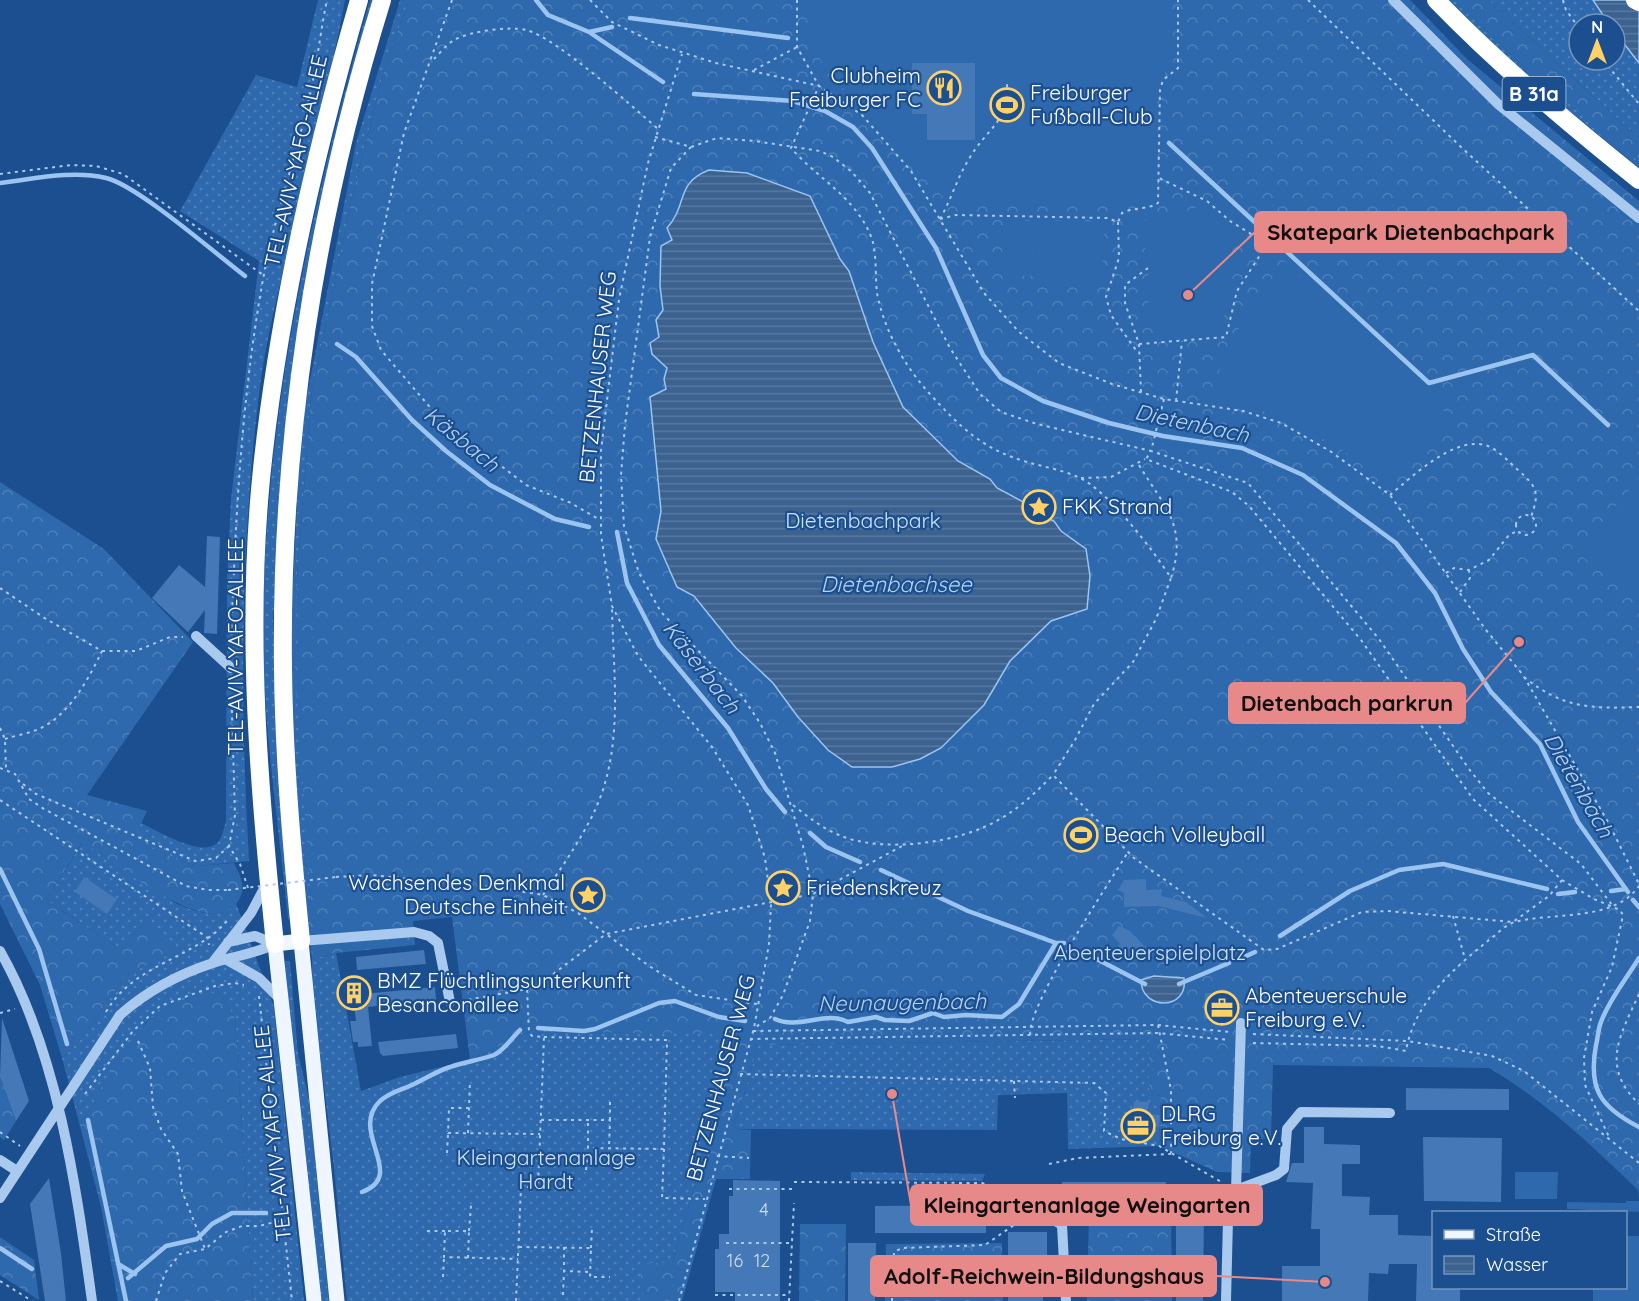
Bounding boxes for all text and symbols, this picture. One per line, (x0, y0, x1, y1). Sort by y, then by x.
north arrow (1567, 12, 1627, 72)
text: N (1591, 17, 1603, 37)
street label: TEL-AVIV-YAFO-ALLEE (258, 52, 332, 270)
place label: Clubheim Freiburger FC (789, 62, 921, 112)
restaurant icon: Clubheim Freiburger FC (926, 70, 962, 106)
road number: B 31a (1502, 77, 1565, 111)
place label: Freiburger Fußball-Club (1030, 79, 1153, 129)
sports icon: Freiburger Fußball-Club (989, 87, 1025, 123)
callout: Skatepark Dietenbachpark (1255, 212, 1566, 252)
text: Skatepark Dietenbachpark (1267, 218, 1555, 246)
street label: BETZENHAUSER WEG (573, 270, 621, 484)
water label: Dietenbach (1132, 397, 1252, 449)
water label: Käsbach (419, 400, 506, 478)
place icon: FKK Strand (1021, 489, 1057, 525)
place label: FKK Strand (1062, 493, 1172, 519)
park label: Dietenbachpark (785, 507, 941, 533)
street label: TEL-AVIV-YAFO-ALLEE (222, 538, 248, 756)
water label: Dietenbachsee (820, 570, 973, 598)
water label: Käserbach (657, 615, 747, 719)
callout: Dietenbach parkrun (1229, 683, 1465, 723)
text: Dietenbach parkrun (1241, 689, 1453, 717)
water label: Dietenbach (1538, 728, 1620, 843)
sports icon: Beach Volleyball (1063, 817, 1099, 853)
place label: Beach Volleyball (1104, 821, 1265, 847)
place label: Wachsendes Denkmal Deutsche Einheit (348, 869, 565, 919)
place icon: Friedenskreuz (765, 870, 801, 906)
place label: Friedenskreuz (806, 874, 941, 900)
place icon: Wachsendes Denkmal Deutsche Einheit (570, 877, 606, 913)
park label: Abenteuerspielplatz (1054, 939, 1246, 965)
place label: BMZ Flüchtlingsunterkunft Besanconallee (377, 967, 631, 1017)
street label: BETZENHAUSER WEG (680, 972, 760, 1184)
building icon: BMZ Flüchtlingsunterkunft Besanconallee (336, 975, 372, 1011)
place label: Abenteuerschule Freiburg e.V. (1245, 982, 1407, 1032)
water label: Neunaugenbach (818, 987, 987, 1017)
office icon: Abenteuerschule Freiburg e.V. (1204, 990, 1240, 1026)
street label: TEL-AVIV-YAFO-ALLEE (248, 1024, 296, 1242)
place label: DLRG Freiburg e.V. (1161, 1100, 1281, 1150)
office icon: DLRG Freiburg e.V. (1120, 1108, 1156, 1144)
park label: Kleingartenanlage Hardt (456, 1144, 636, 1194)
callout: Kleingartenanlage Weingarten (911, 1185, 1262, 1225)
text: Kleingartenanlage Weingarten (923, 1191, 1251, 1219)
house number: 4 (759, 1198, 769, 1221)
legend (1432, 1211, 1627, 1289)
text: Straße (1486, 1223, 1541, 1246)
house number: 16 (727, 1249, 743, 1272)
house number: 12 (754, 1249, 770, 1272)
text: Wasser (1486, 1253, 1548, 1276)
callout: Adolf-Reichwein-Bildungshaus (871, 1256, 1216, 1296)
text: Adolf-Reichwein-Bildungshaus (884, 1262, 1204, 1290)

